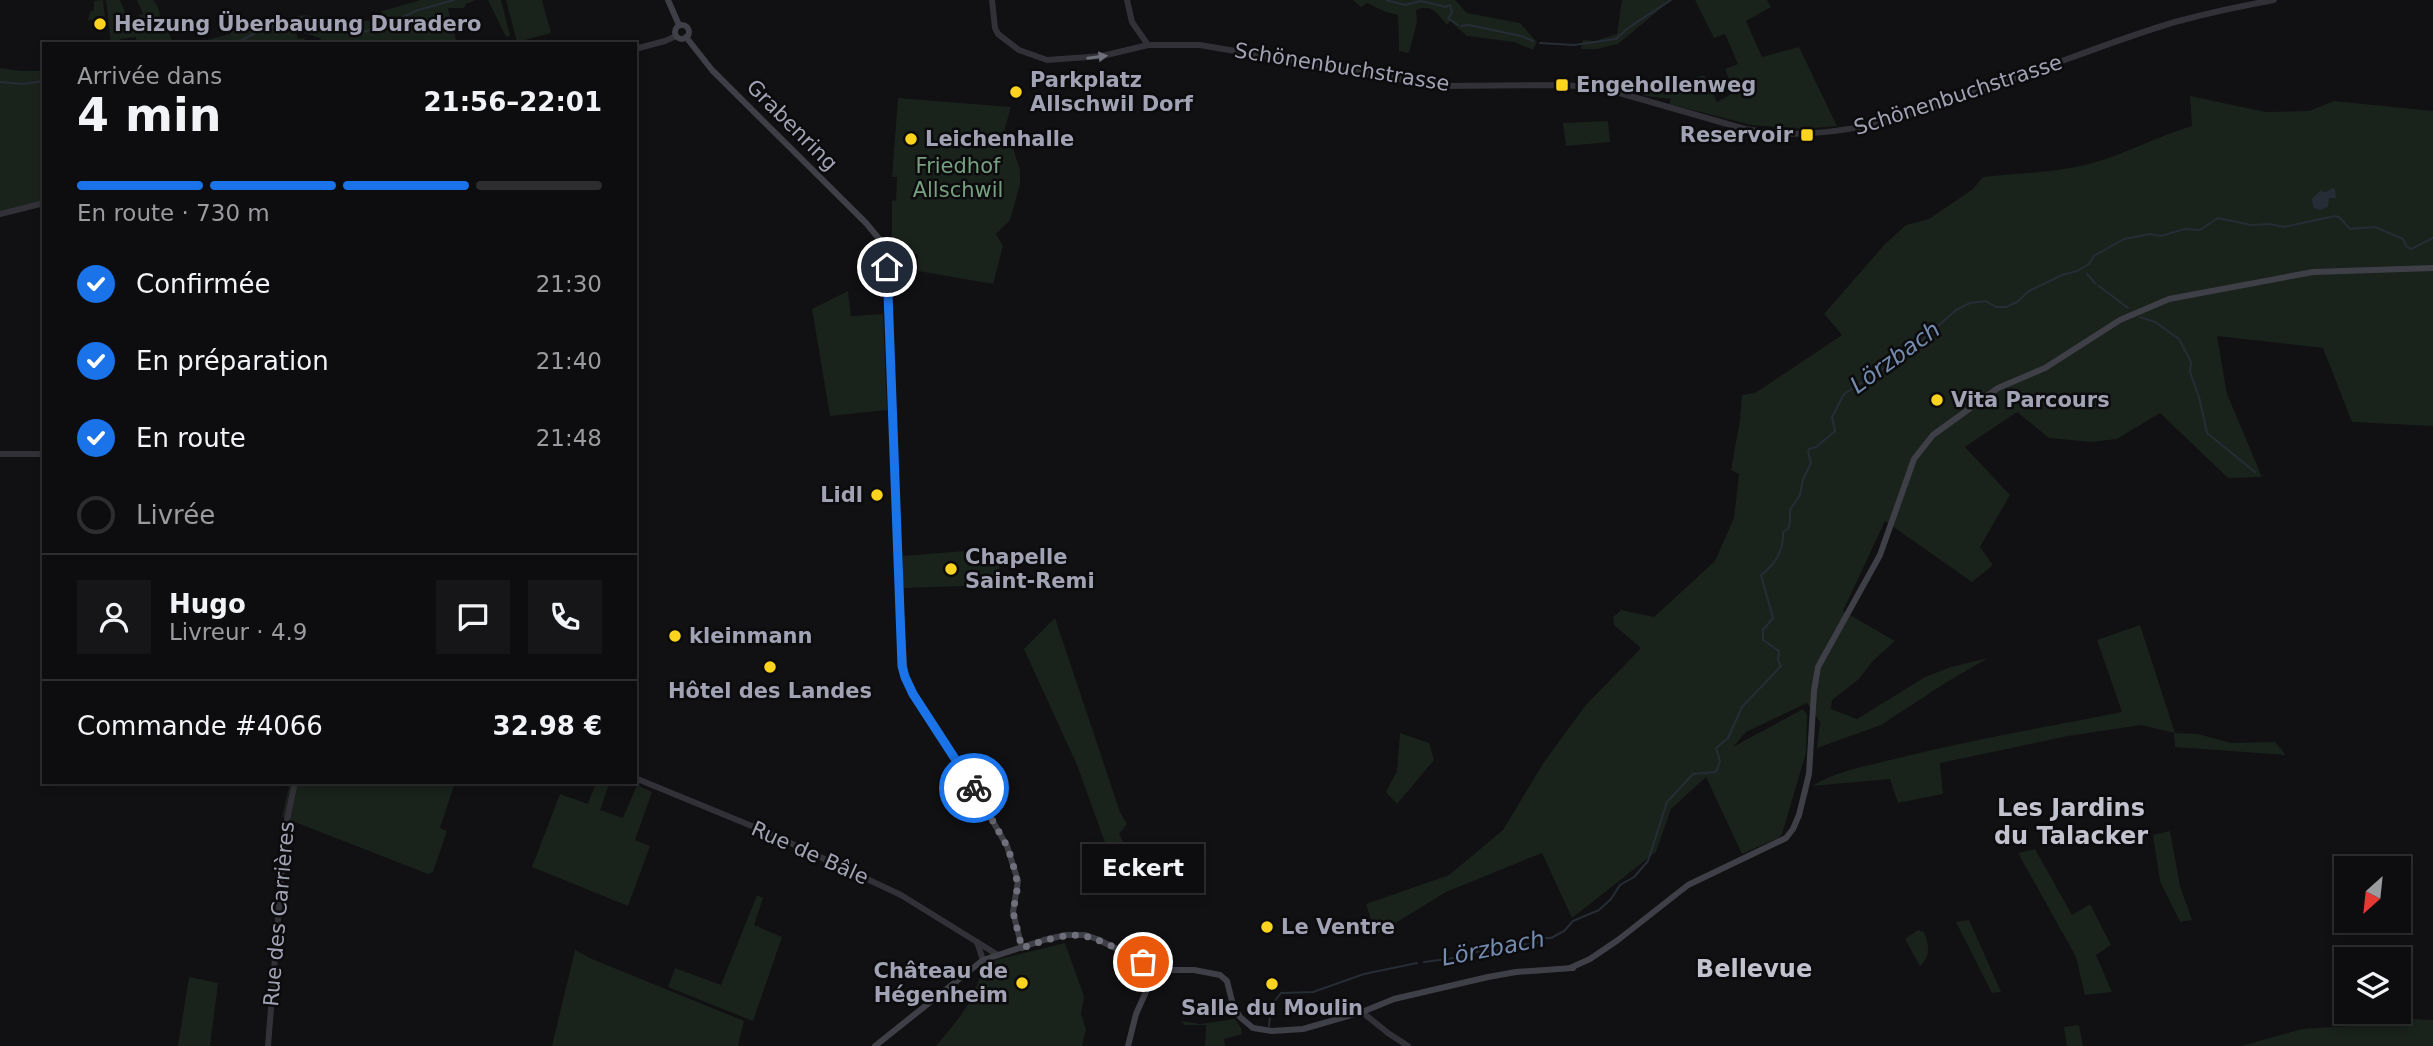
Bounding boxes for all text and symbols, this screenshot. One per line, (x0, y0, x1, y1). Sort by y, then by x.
place label: Heizung Überbauung Duradero (114, 11, 482, 36)
marker: Heizung Überbauung Duradero (92, 16, 108, 32)
street label: Schönenbuchstrasse (1233, 38, 1451, 96)
street label: Schönenbuchstrasse (1851, 50, 2065, 140)
one-way arrow (1086, 51, 1108, 62)
text: Arrivée dans (77, 63, 222, 89)
place label: Parkplatz Allschwil Dorf (1030, 68, 1194, 116)
place label: Engehollenweg (1576, 73, 1756, 97)
street label: Grabenring (742, 75, 842, 175)
marker: Engehollenweg (1554, 77, 1570, 93)
marker: Parkplatz Allschwil Dorf (1008, 84, 1024, 100)
text: 21:56–22:01 (423, 87, 602, 117)
text: 4 min (77, 88, 221, 142)
place label: Reservoir (1680, 123, 1794, 147)
place label: Leichenhalle (925, 127, 1074, 151)
marker: Reservoir (1799, 127, 1815, 143)
marker: Leichenhalle (903, 131, 919, 147)
park label: Friedhof Allschwil (913, 154, 1003, 202)
text: En route · 730 m (77, 200, 270, 226)
pin (857, 237, 917, 297)
icon: home (868, 248, 906, 286)
icon: check (77, 265, 115, 303)
text: Confirmée (136, 269, 270, 299)
text: 21:30 (536, 271, 602, 297)
water label: Lörzbach (1845, 316, 1945, 398)
icon: check (77, 342, 115, 380)
text: En préparation (136, 346, 329, 376)
text: 21:40 (536, 348, 602, 374)
place label: Vita Parcours (1951, 388, 2110, 412)
marker: Vita Parcours (1929, 392, 1945, 408)
icon: check (77, 419, 115, 457)
text: En route (136, 423, 246, 453)
text: 21:48 (536, 425, 602, 451)
place label: Lidl (820, 483, 863, 507)
marker: Lidl (869, 487, 885, 503)
text: Livrée (136, 500, 215, 530)
place label: Chapelle Saint-Remi (965, 545, 1095, 593)
marker: Chapelle Saint-Remi (943, 561, 959, 577)
button: person (77, 580, 151, 654)
button: chat (436, 580, 510, 654)
button: phone (528, 580, 602, 654)
text: Hugo (169, 589, 246, 619)
text: Livreur · 4.9 (169, 619, 307, 645)
place label: kleinmann (689, 624, 813, 648)
marker: kleinmann (667, 628, 683, 644)
marker: Hôtel des Landes (762, 659, 778, 675)
place label: Hôtel des Landes (668, 679, 872, 703)
text: Commande #4066 (77, 711, 323, 741)
text: 32.98 € (493, 711, 602, 741)
courier (939, 753, 1009, 823)
icon: bike (955, 769, 993, 807)
district label: Les Jardins du Talacker (1994, 794, 2148, 850)
street label: Rue de Bâle (748, 817, 872, 889)
street label: Rue des Carrières (259, 820, 299, 1008)
callout: Eckert (1082, 843, 1204, 892)
text: Eckert (1102, 855, 1184, 881)
north arrow (2334, 856, 2412, 933)
map controls (2334, 856, 2411, 1024)
place label: Le Ventre (1281, 915, 1395, 939)
marker: Le Ventre (1259, 919, 1275, 935)
water label: Lörzbach (1439, 925, 1547, 971)
pin (1113, 932, 1173, 992)
icon: bag (1124, 943, 1162, 981)
button: layers (2334, 947, 2411, 1024)
district label: Bellevue (1696, 955, 1812, 983)
place label: Château de Hégenheim (873, 959, 1008, 1007)
marker: Château de Hégenheim (1014, 975, 1030, 991)
marker: Salle du Moulin (1264, 976, 1280, 992)
place label: Salle du Moulin (1181, 996, 1363, 1020)

